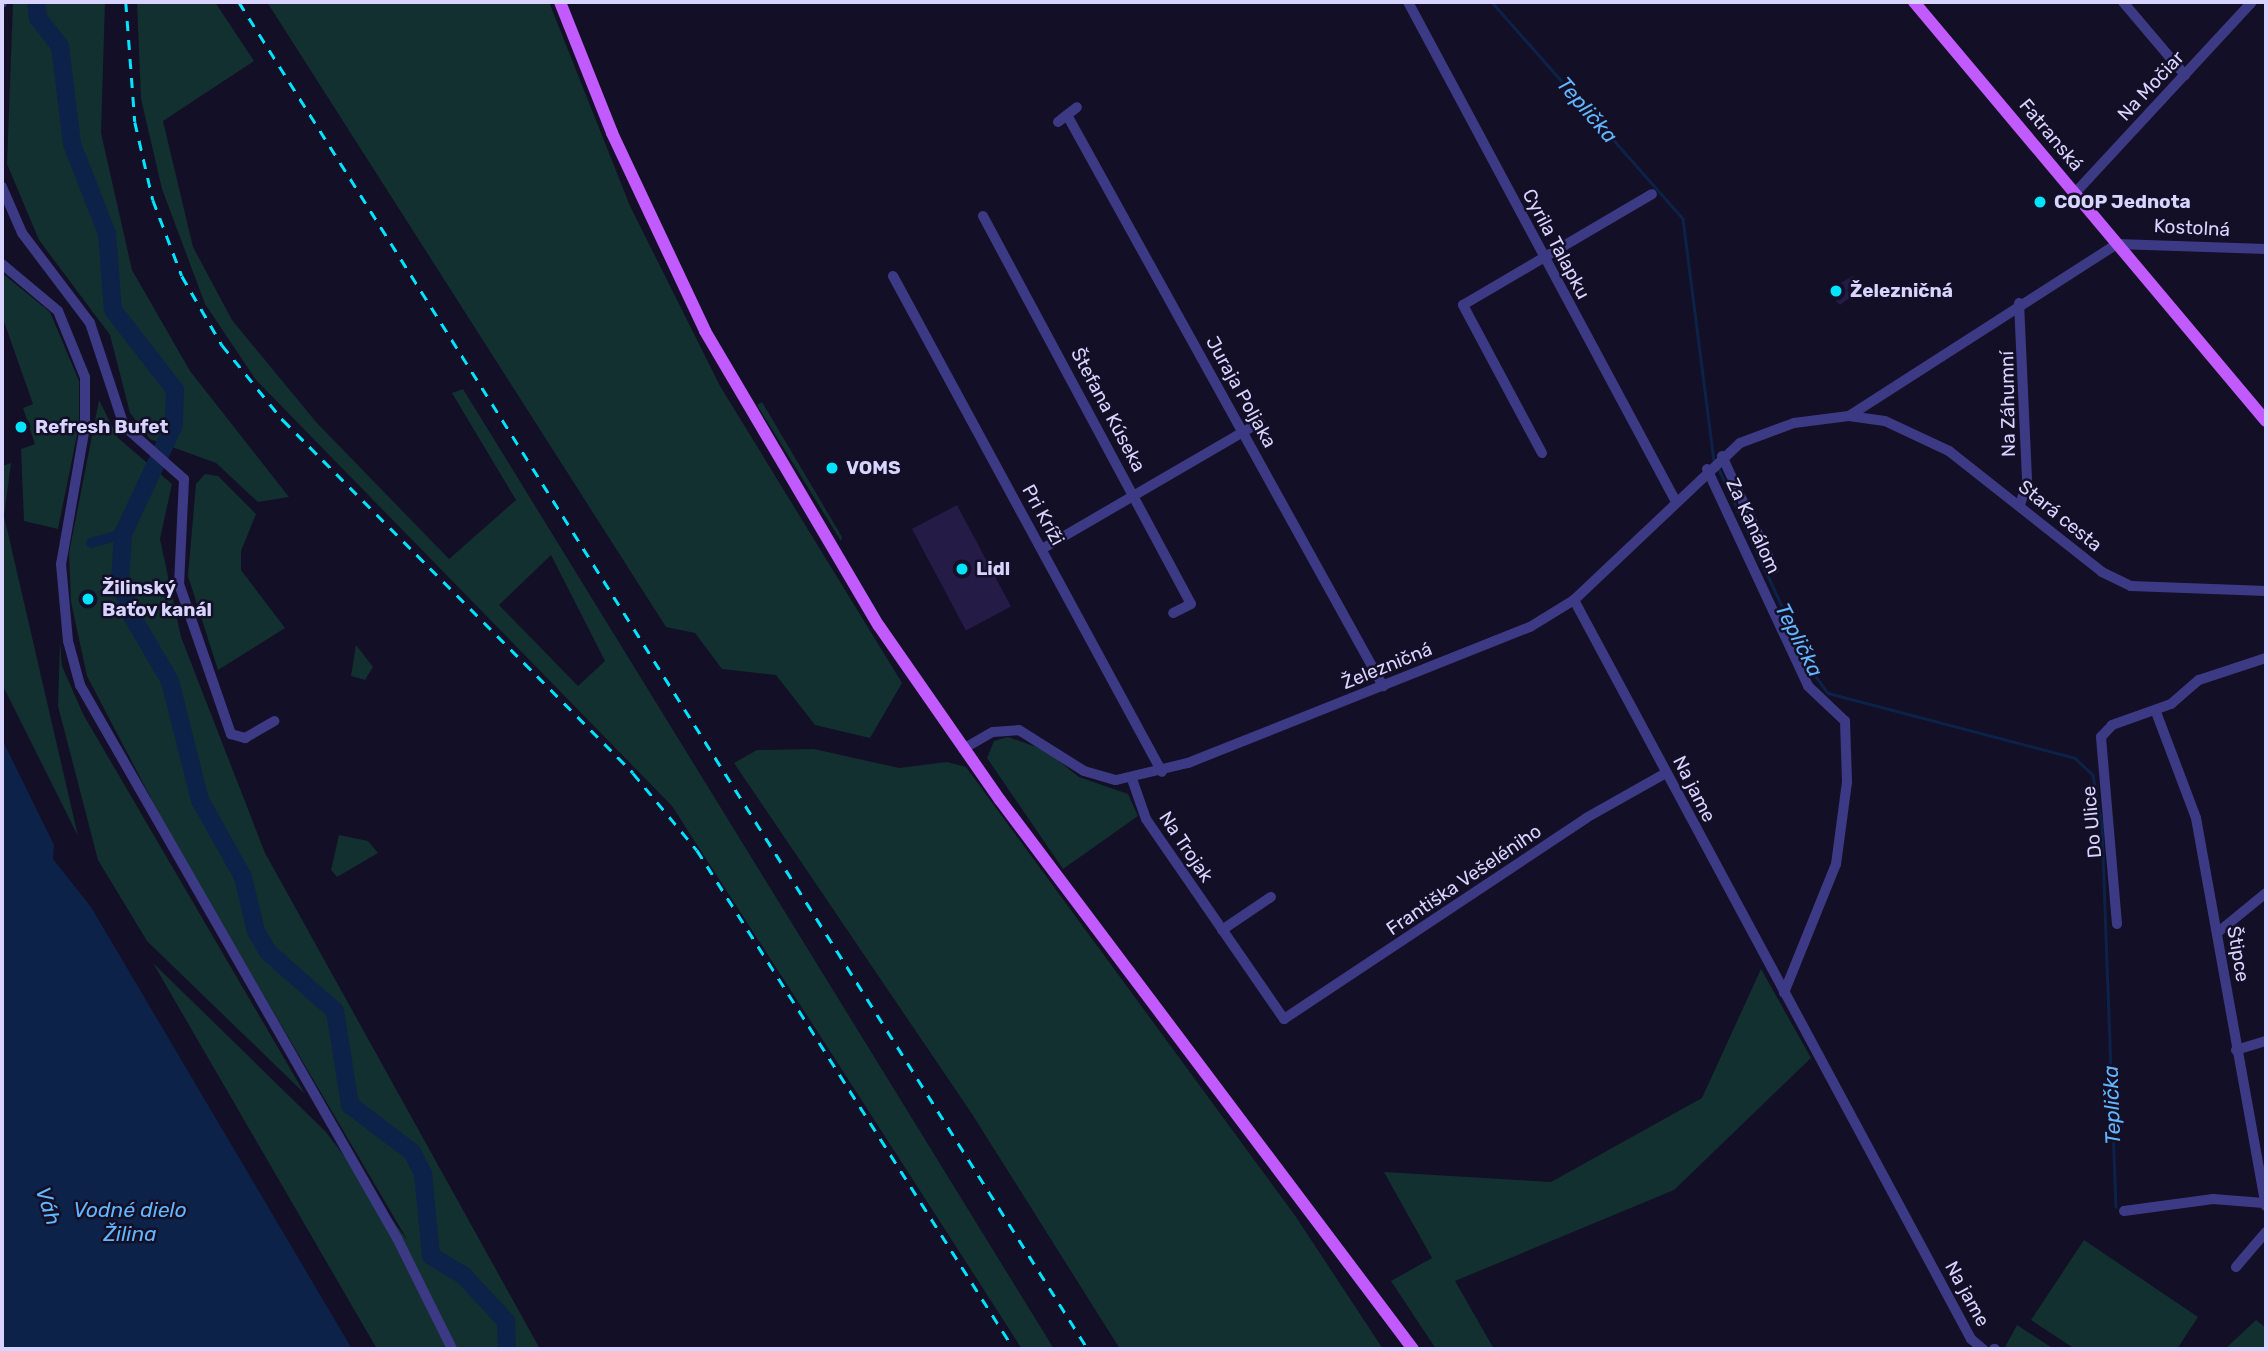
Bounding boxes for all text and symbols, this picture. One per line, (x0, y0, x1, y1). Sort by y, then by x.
street label: Na Močiar (2113, 46, 2189, 126)
water label: Teplička (1551, 72, 1623, 148)
street label: Fatranská (2014, 94, 2088, 176)
street label: Cyrila Talapku (1517, 185, 1595, 303)
place label: COOP Jednota (2054, 191, 2191, 213)
marker: COOP Jednota (2032, 194, 2048, 210)
street label: Kostolná (2153, 215, 2231, 241)
place label: Železničná (1850, 280, 1953, 302)
marker: Železničná (1828, 283, 1844, 299)
street label: Juraja Poljaka (1201, 332, 1281, 452)
street label: Štefana Kúseka (1066, 344, 1150, 476)
street label: Na Záhumní (1996, 351, 2020, 457)
place label: Refresh Bufet (35, 416, 168, 438)
marker: Refresh Bufet (13, 419, 29, 435)
place label: VOMS (846, 457, 901, 479)
marker: VOMS (824, 460, 840, 476)
street label: Za Kanálom (1721, 475, 1785, 577)
street label: Stará cesta (2014, 475, 2106, 557)
street label: Pri Kríži (1017, 481, 1069, 549)
place label: Lidl (976, 558, 1010, 580)
marker: Lidl (954, 561, 970, 577)
place label: Žilinský Baťov kanál (102, 577, 213, 621)
marker: Žilinský Baťov kanál (80, 591, 96, 607)
water label: Teplička (1770, 599, 1828, 681)
street label: Železničná (1339, 638, 1435, 694)
street label: Na jame (1668, 752, 1720, 826)
street label: Do Ulice (2077, 785, 2107, 859)
street label: Na Trojak (1154, 807, 1218, 887)
street label: Františka Vešeléniho (1382, 820, 1546, 940)
street label: Štipce (2222, 924, 2254, 984)
water label: Teplička (2098, 1065, 2126, 1145)
water label: Váh (30, 1184, 66, 1228)
water label: Vodné dielo Žilina (73, 1197, 187, 1247)
street label: Na jame (1940, 1257, 1994, 1331)

